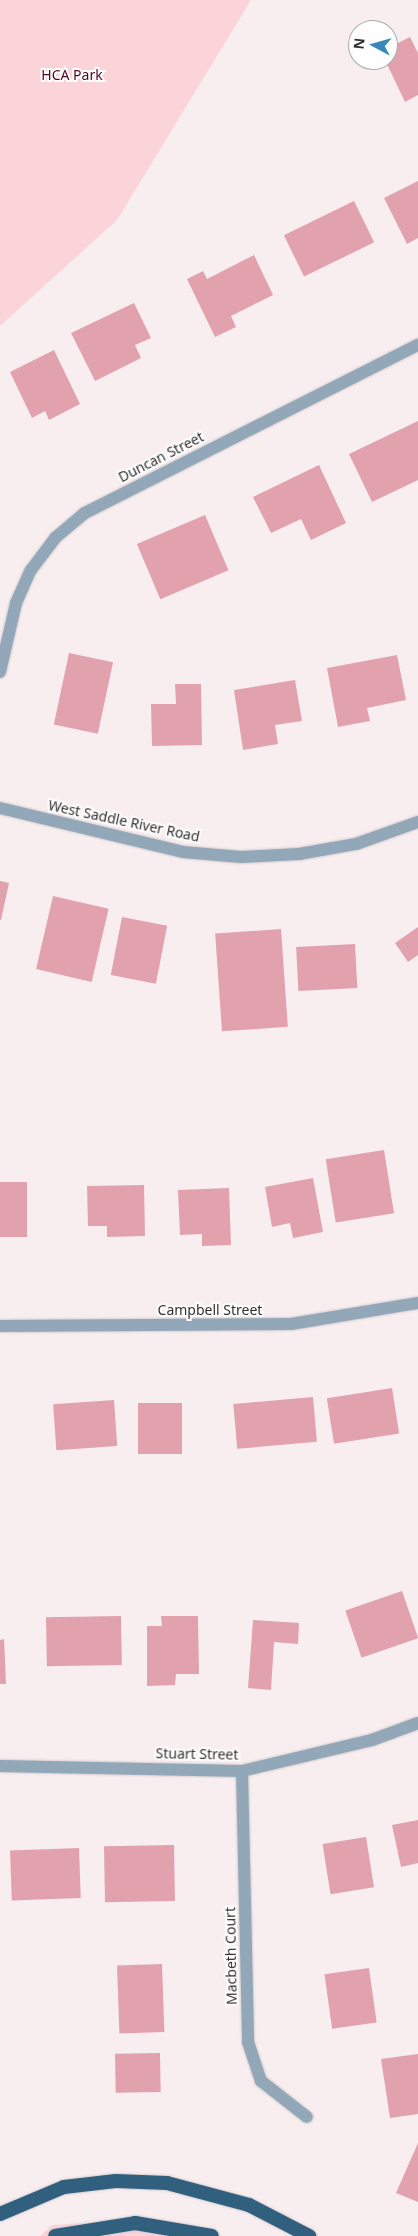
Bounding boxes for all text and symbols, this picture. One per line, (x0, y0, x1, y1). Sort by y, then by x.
north arrow (348, 20, 398, 70)
text: N (349, 37, 369, 50)
park label: HCA Park (41, 67, 103, 83)
street label: Duncan Street (116, 428, 206, 486)
street label: West Saddle River Road (47, 797, 201, 845)
street label: Campbell Street (158, 1302, 262, 1318)
street label: Stuart Street (155, 1745, 239, 1763)
street label: Macbeth Court (222, 1907, 240, 2005)

